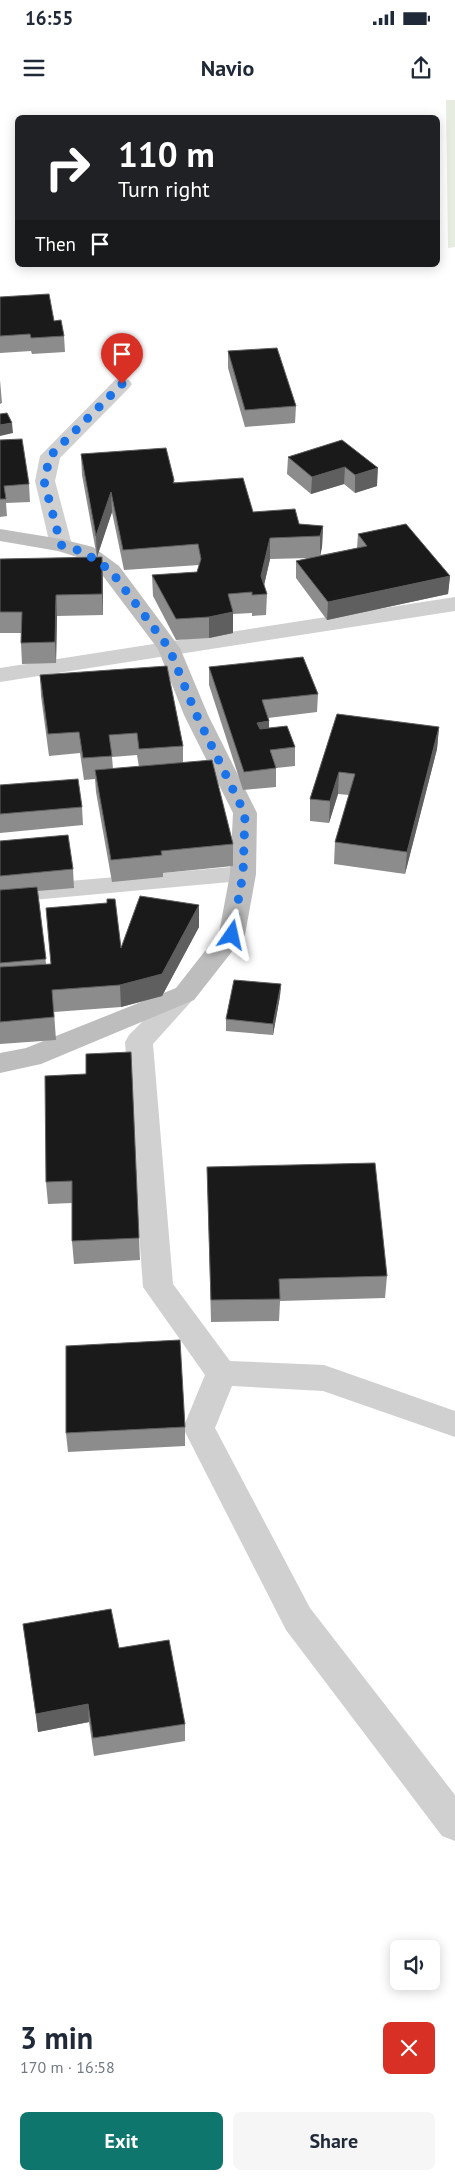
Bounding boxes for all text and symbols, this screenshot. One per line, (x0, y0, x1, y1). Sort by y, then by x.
text: 16:55 (25, 6, 73, 30)
icon: menu (20, 54, 48, 82)
text: Navio (201, 54, 254, 82)
icon: share (407, 54, 435, 82)
text: 110 m (118, 131, 215, 177)
icon: right (35, 135, 100, 200)
text: Turn right (118, 175, 210, 203)
icon: arrive (86, 230, 114, 258)
text: Then (35, 232, 76, 256)
pin (101, 333, 143, 384)
icon: arrive (108, 340, 136, 368)
position arrow (205, 908, 257, 960)
map controls (390, 1940, 440, 1990)
button: sound (390, 1940, 440, 1990)
text: 3 min (20, 2018, 93, 2057)
button: close (383, 2022, 435, 2074)
text: 170 m · 16:58 (20, 2057, 115, 2077)
button: Exit (20, 2112, 223, 2170)
button: Share (233, 2112, 435, 2170)

